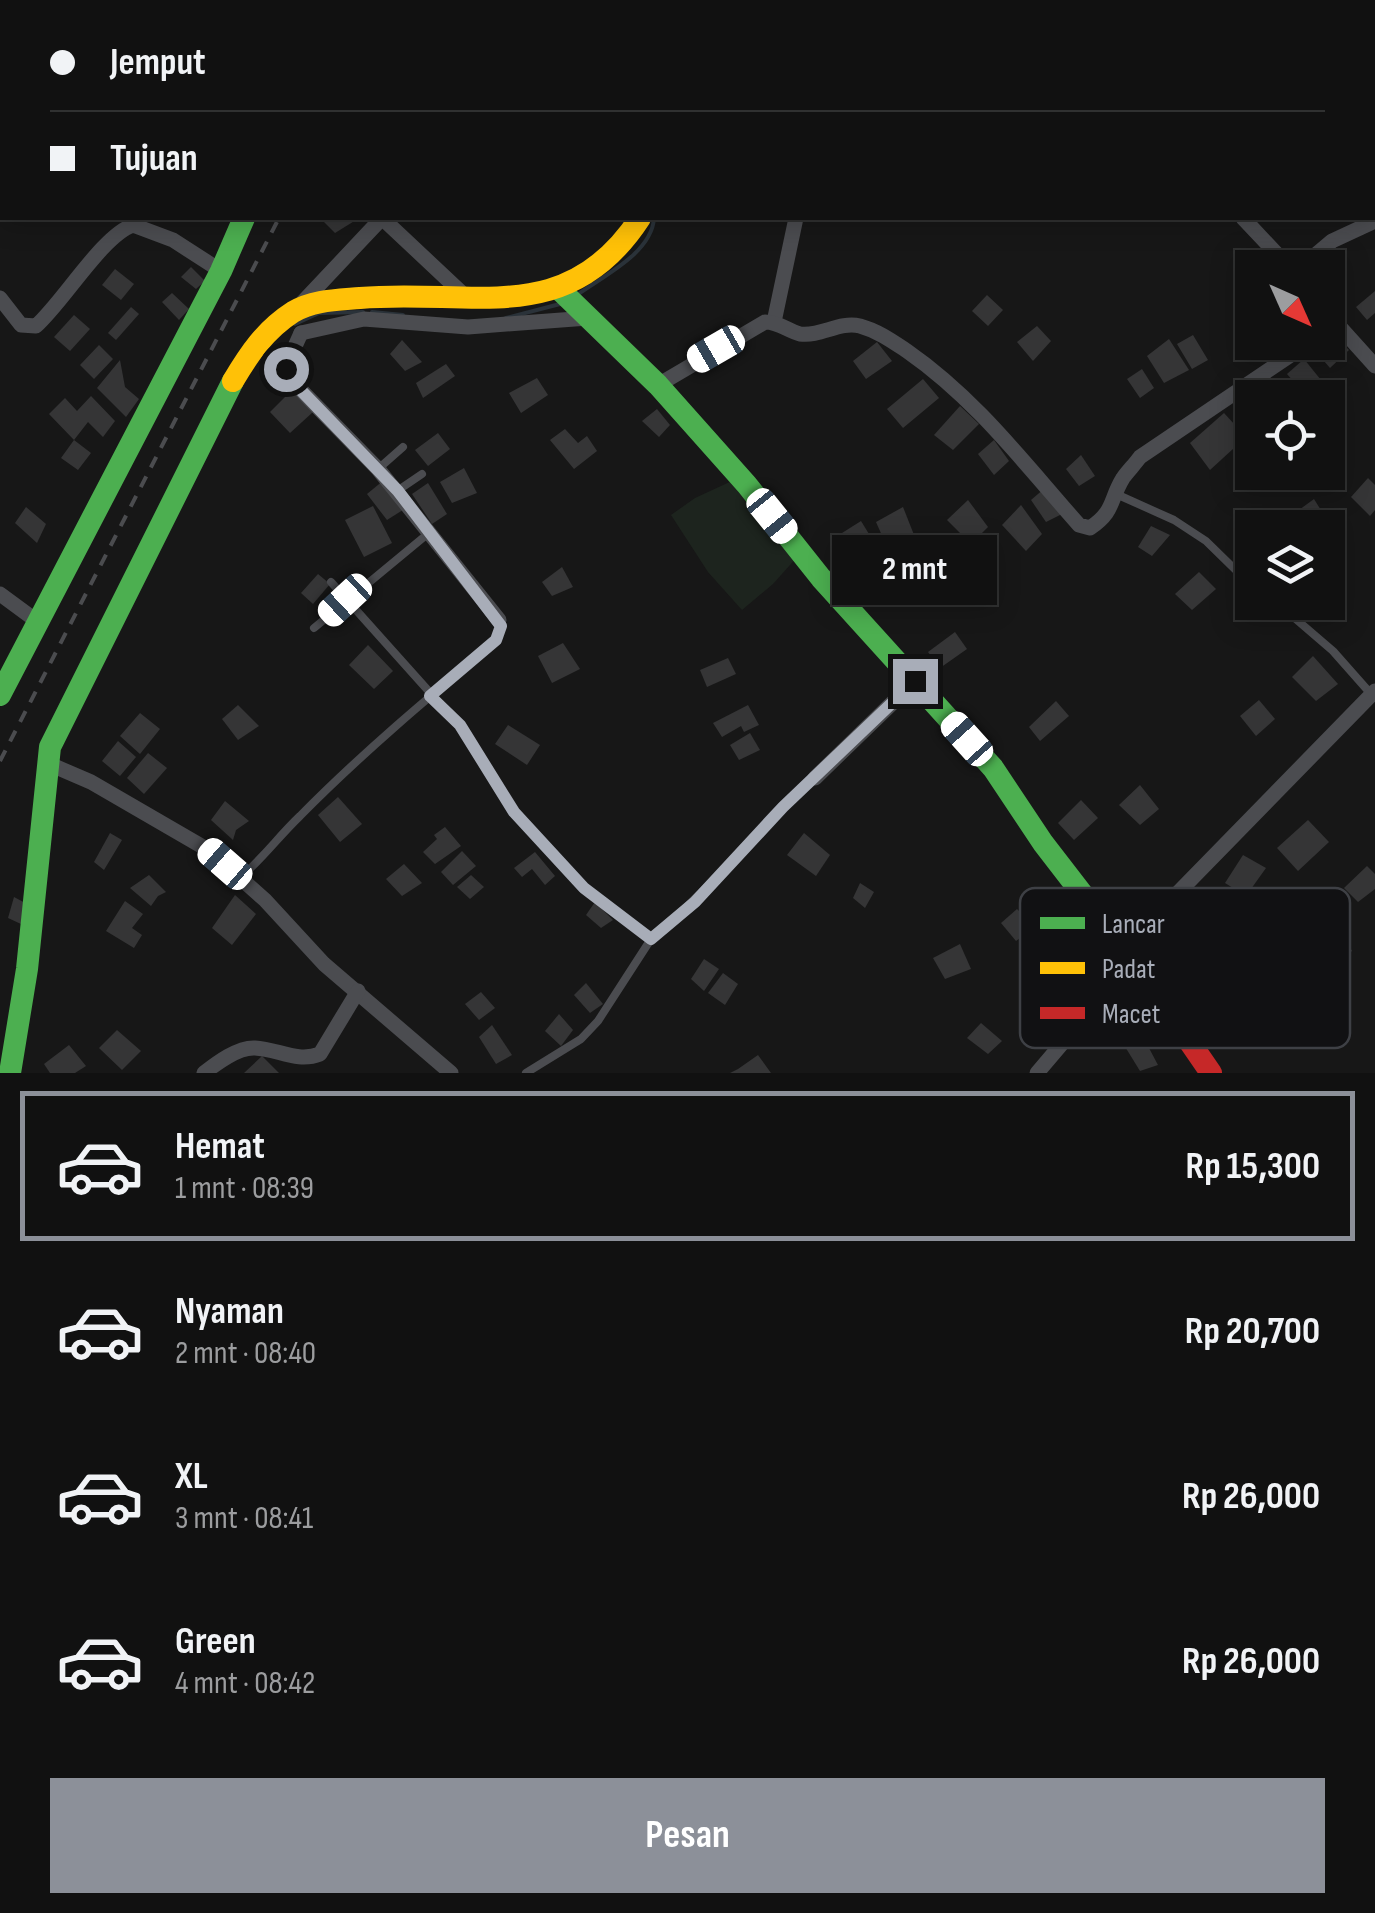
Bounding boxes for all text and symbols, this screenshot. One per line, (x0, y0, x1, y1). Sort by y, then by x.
text: Jemput (110, 40, 206, 85)
text: Tujuan (110, 136, 198, 181)
north arrow (1235, 250, 1345, 360)
map controls (1235, 250, 1345, 620)
car (683, 321, 749, 377)
route start (264, 347, 309, 392)
button: locate (1235, 380, 1345, 490)
car (741, 483, 803, 549)
button: layers (1235, 510, 1345, 620)
callout: 2 mnt (832, 536, 998, 606)
text: 2 mnt (882, 550, 947, 589)
car (313, 569, 377, 631)
route end (893, 659, 938, 704)
car (936, 707, 998, 771)
car (193, 833, 257, 895)
legend (1020, 888, 1350, 1048)
text: Lancar (1102, 908, 1165, 941)
text: Padat (1102, 953, 1155, 986)
text: Macet (1102, 998, 1160, 1031)
icon: car (55, 1121, 145, 1211)
text: Hemat (175, 1124, 265, 1169)
text: Rp 15,300 (1185, 1144, 1320, 1189)
text: 1 mnt · 08:39 (175, 1169, 314, 1208)
icon: car (55, 1286, 145, 1376)
text: Nyaman (175, 1289, 284, 1334)
text: Rp 20,700 (1185, 1309, 1320, 1354)
text: 2 mnt · 08:40 (175, 1334, 316, 1373)
icon: car (55, 1451, 145, 1541)
text: XL (175, 1454, 208, 1499)
text: Rp 26,000 (1182, 1474, 1320, 1519)
text: 3 mnt · 08:41 (175, 1499, 313, 1538)
icon: car (55, 1616, 145, 1706)
text: Green (175, 1619, 256, 1664)
text: Rp 26,000 (1182, 1639, 1320, 1684)
text: 4 mnt · 08:42 (175, 1664, 315, 1703)
button: Pesan (50, 1778, 1325, 1893)

